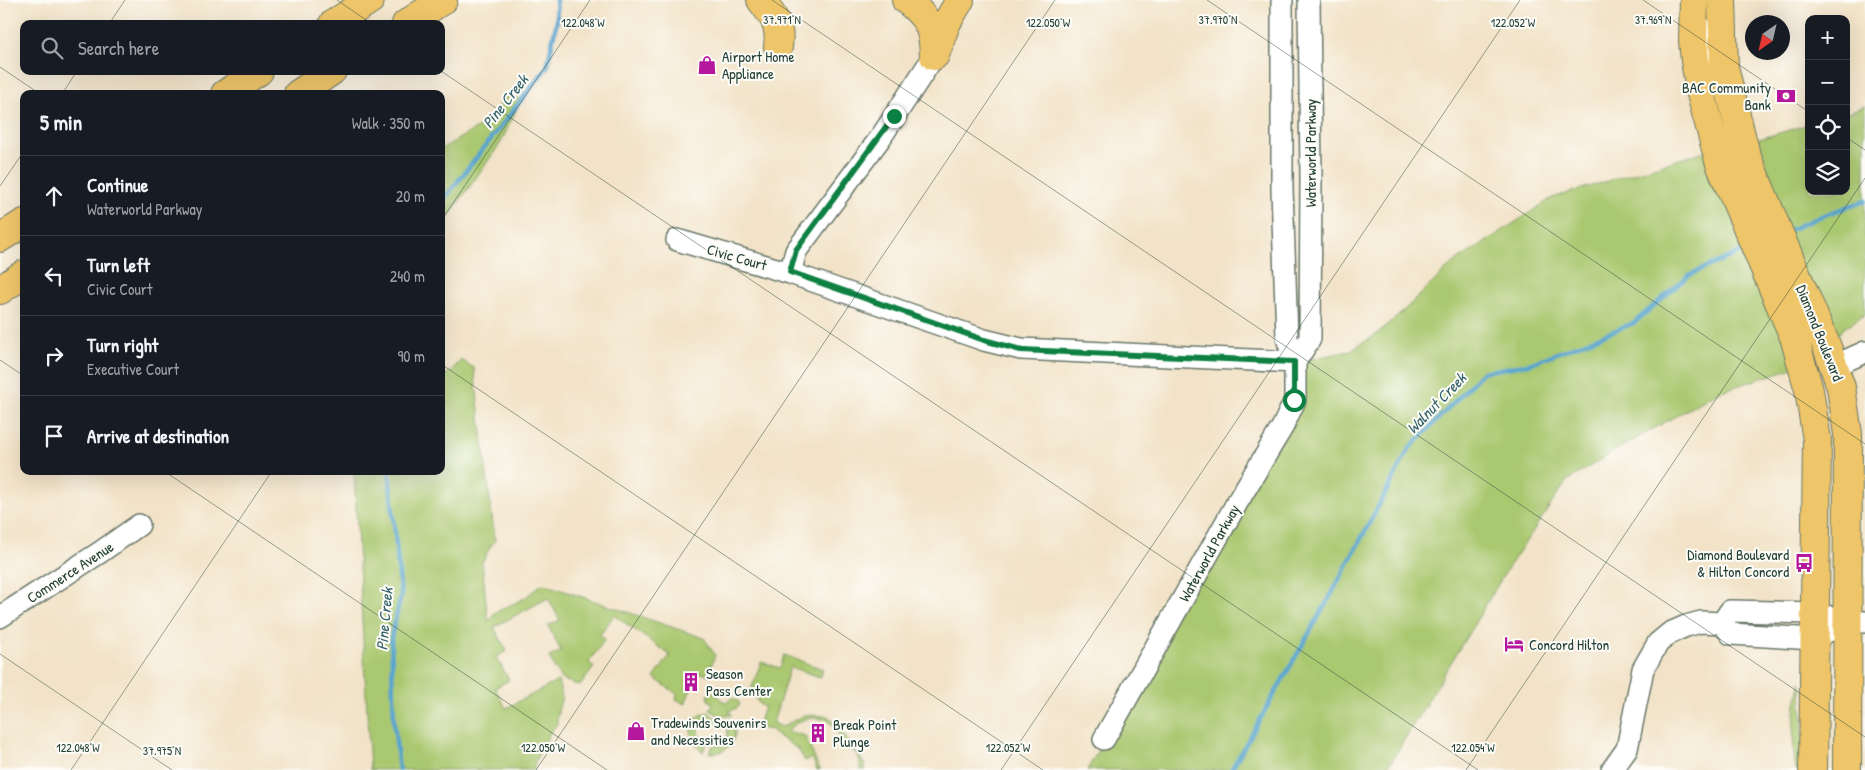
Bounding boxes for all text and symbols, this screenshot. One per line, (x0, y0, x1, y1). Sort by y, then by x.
text: 37.971°N (763, 11, 801, 28)
text: 37.970°N (1199, 11, 1237, 28)
text: 37.969°N (1635, 11, 1671, 28)
text: 122.048°W (561, 14, 605, 31)
text: 122.050°W (1026, 14, 1071, 31)
text: 122.052°W (1491, 14, 1536, 31)
north arrow (1745, 15, 1790, 60)
map controls (1805, 15, 1850, 195)
button: + (1805, 15, 1850, 60)
search box (20, 20, 445, 75)
icon: search (38, 34, 66, 62)
text: Search here (78, 35, 159, 61)
place label: Airport Home Appliance (722, 46, 795, 84)
shop icon: Airport Home Appliance (696, 54, 718, 76)
button: − (1805, 60, 1850, 105)
water label: Pine Creek (477, 68, 534, 133)
place label: BAC Community Bank (1682, 77, 1771, 115)
bank icon: BAC Community Bank (1775, 85, 1797, 107)
street label: Waterworld Parkway (1300, 99, 1321, 207)
route end (883, 105, 906, 128)
button: locate (1805, 105, 1850, 150)
text: 5 min (40, 108, 82, 137)
text: Walk · 350 m (352, 112, 425, 134)
button: layers (1805, 150, 1850, 195)
text: Continue (87, 172, 148, 198)
icon: ahead (40, 182, 68, 210)
text: 20 m (396, 185, 425, 207)
text: Waterworld Parkway (87, 198, 203, 220)
street label: Civic Court (705, 238, 770, 276)
text: Turn left (87, 252, 150, 278)
icon: left (40, 262, 68, 290)
text: 240 m (390, 265, 425, 287)
text: Civic Court (87, 278, 153, 300)
street label: Diamond Boulevard (1791, 282, 1849, 384)
text: Turn right (87, 332, 158, 358)
icon: right (40, 342, 68, 370)
text: 90 m (397, 345, 425, 367)
text: Executive Court (87, 358, 179, 380)
water label: Walnut Creek (1401, 367, 1472, 439)
route start (1283, 389, 1306, 412)
icon: arrive (40, 422, 68, 450)
text: Arrive at destination (87, 423, 229, 449)
street label: Waterworld Parkway (1174, 501, 1244, 605)
street label: Commerce Avenue (22, 536, 118, 608)
place label: Diamond Boulevard & Hilton Concord (1687, 544, 1789, 582)
bus stop icon: Diamond Boulevard & Hilton Concord (1793, 552, 1815, 574)
water label: Pine Creek (370, 585, 398, 651)
hotel icon: Concord Hilton (1503, 633, 1525, 655)
place label: Concord Hilton (1529, 634, 1610, 655)
place label: Season Pass Center (706, 663, 772, 701)
building icon: Season Pass Center (680, 671, 702, 693)
place label: Tradewinds Souvenirs and Necessities (651, 712, 766, 750)
place label: Break Point Plunge (833, 714, 897, 752)
shop icon: Tradewinds Souvenirs and Necessities (625, 720, 647, 742)
building icon: Break Point Plunge (807, 722, 829, 744)
text: 122.048°W (56, 739, 100, 756)
text: 122.050°W (521, 739, 566, 756)
text: 122.052°W (986, 739, 1031, 756)
text: 122.054°W (1451, 739, 1495, 756)
text: 37.975°N (143, 742, 181, 759)

